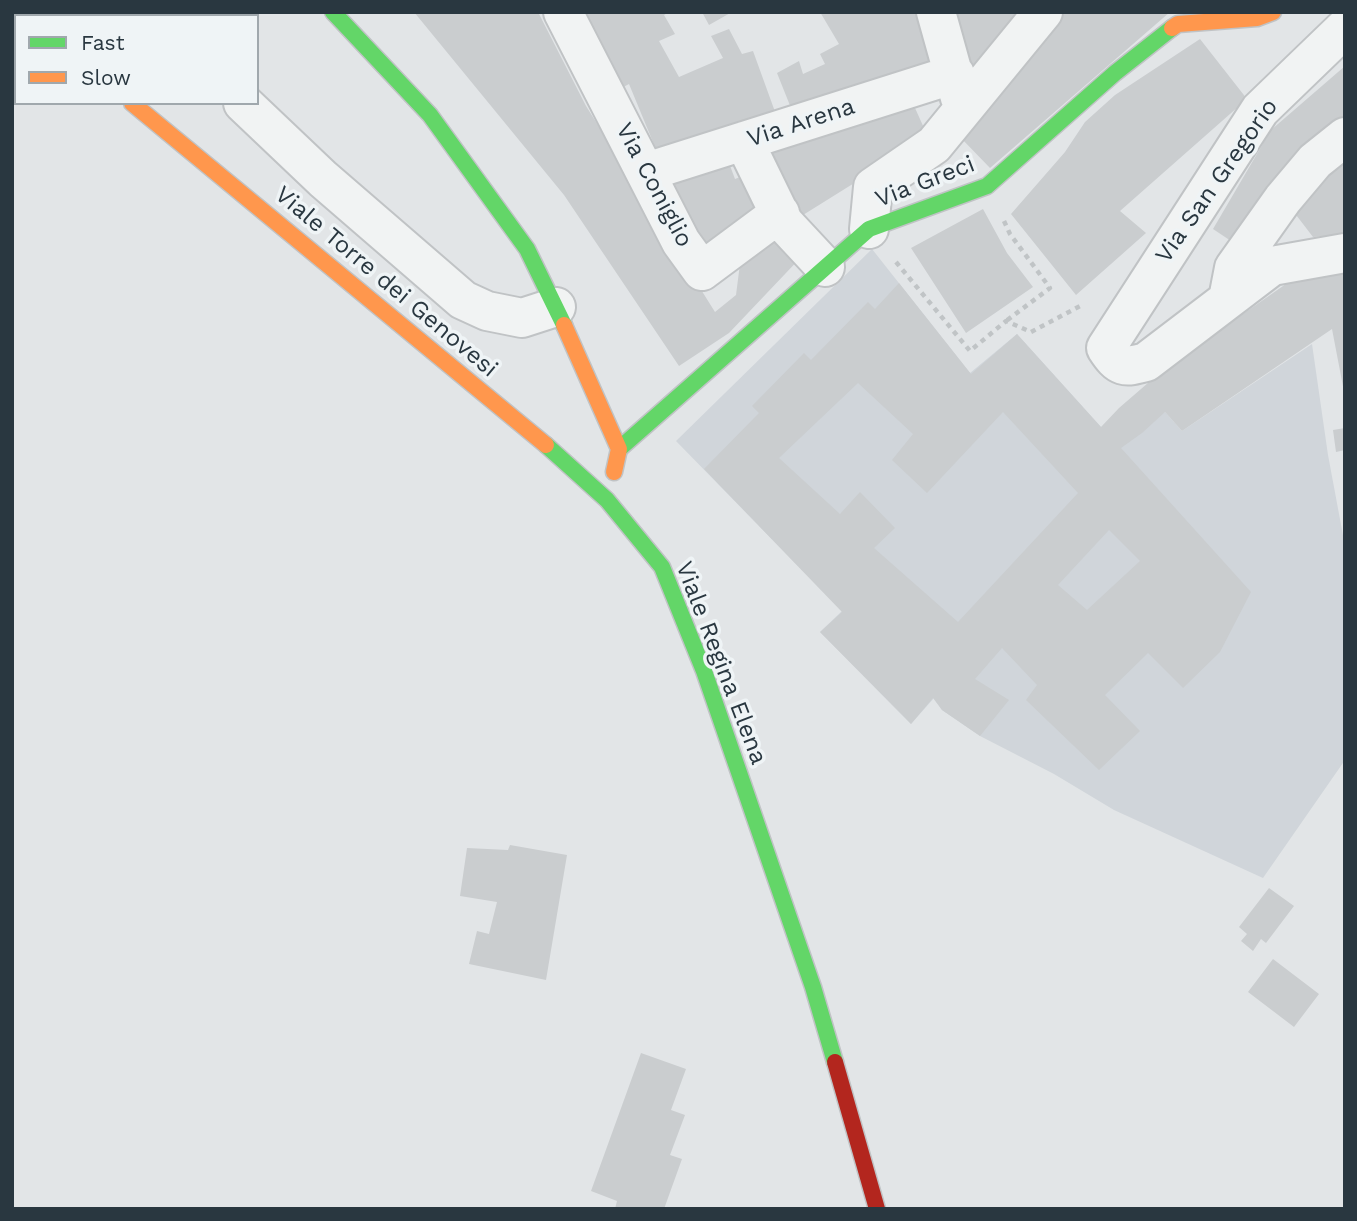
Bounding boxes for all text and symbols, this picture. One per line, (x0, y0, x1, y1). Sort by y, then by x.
legend (14, 14, 259, 105)
text: Fast (81, 30, 125, 55)
text: Slow (81, 65, 131, 90)
street label: Via Arena (744, 92, 858, 154)
street label: Via San Gregorio (1150, 93, 1284, 269)
street label: Via Coniglio (609, 118, 699, 252)
street label: Via Greci (871, 150, 979, 214)
street label: Viale Torre dei Genovesi (269, 180, 503, 384)
street label: Viale Regina Elena (669, 557, 773, 769)

